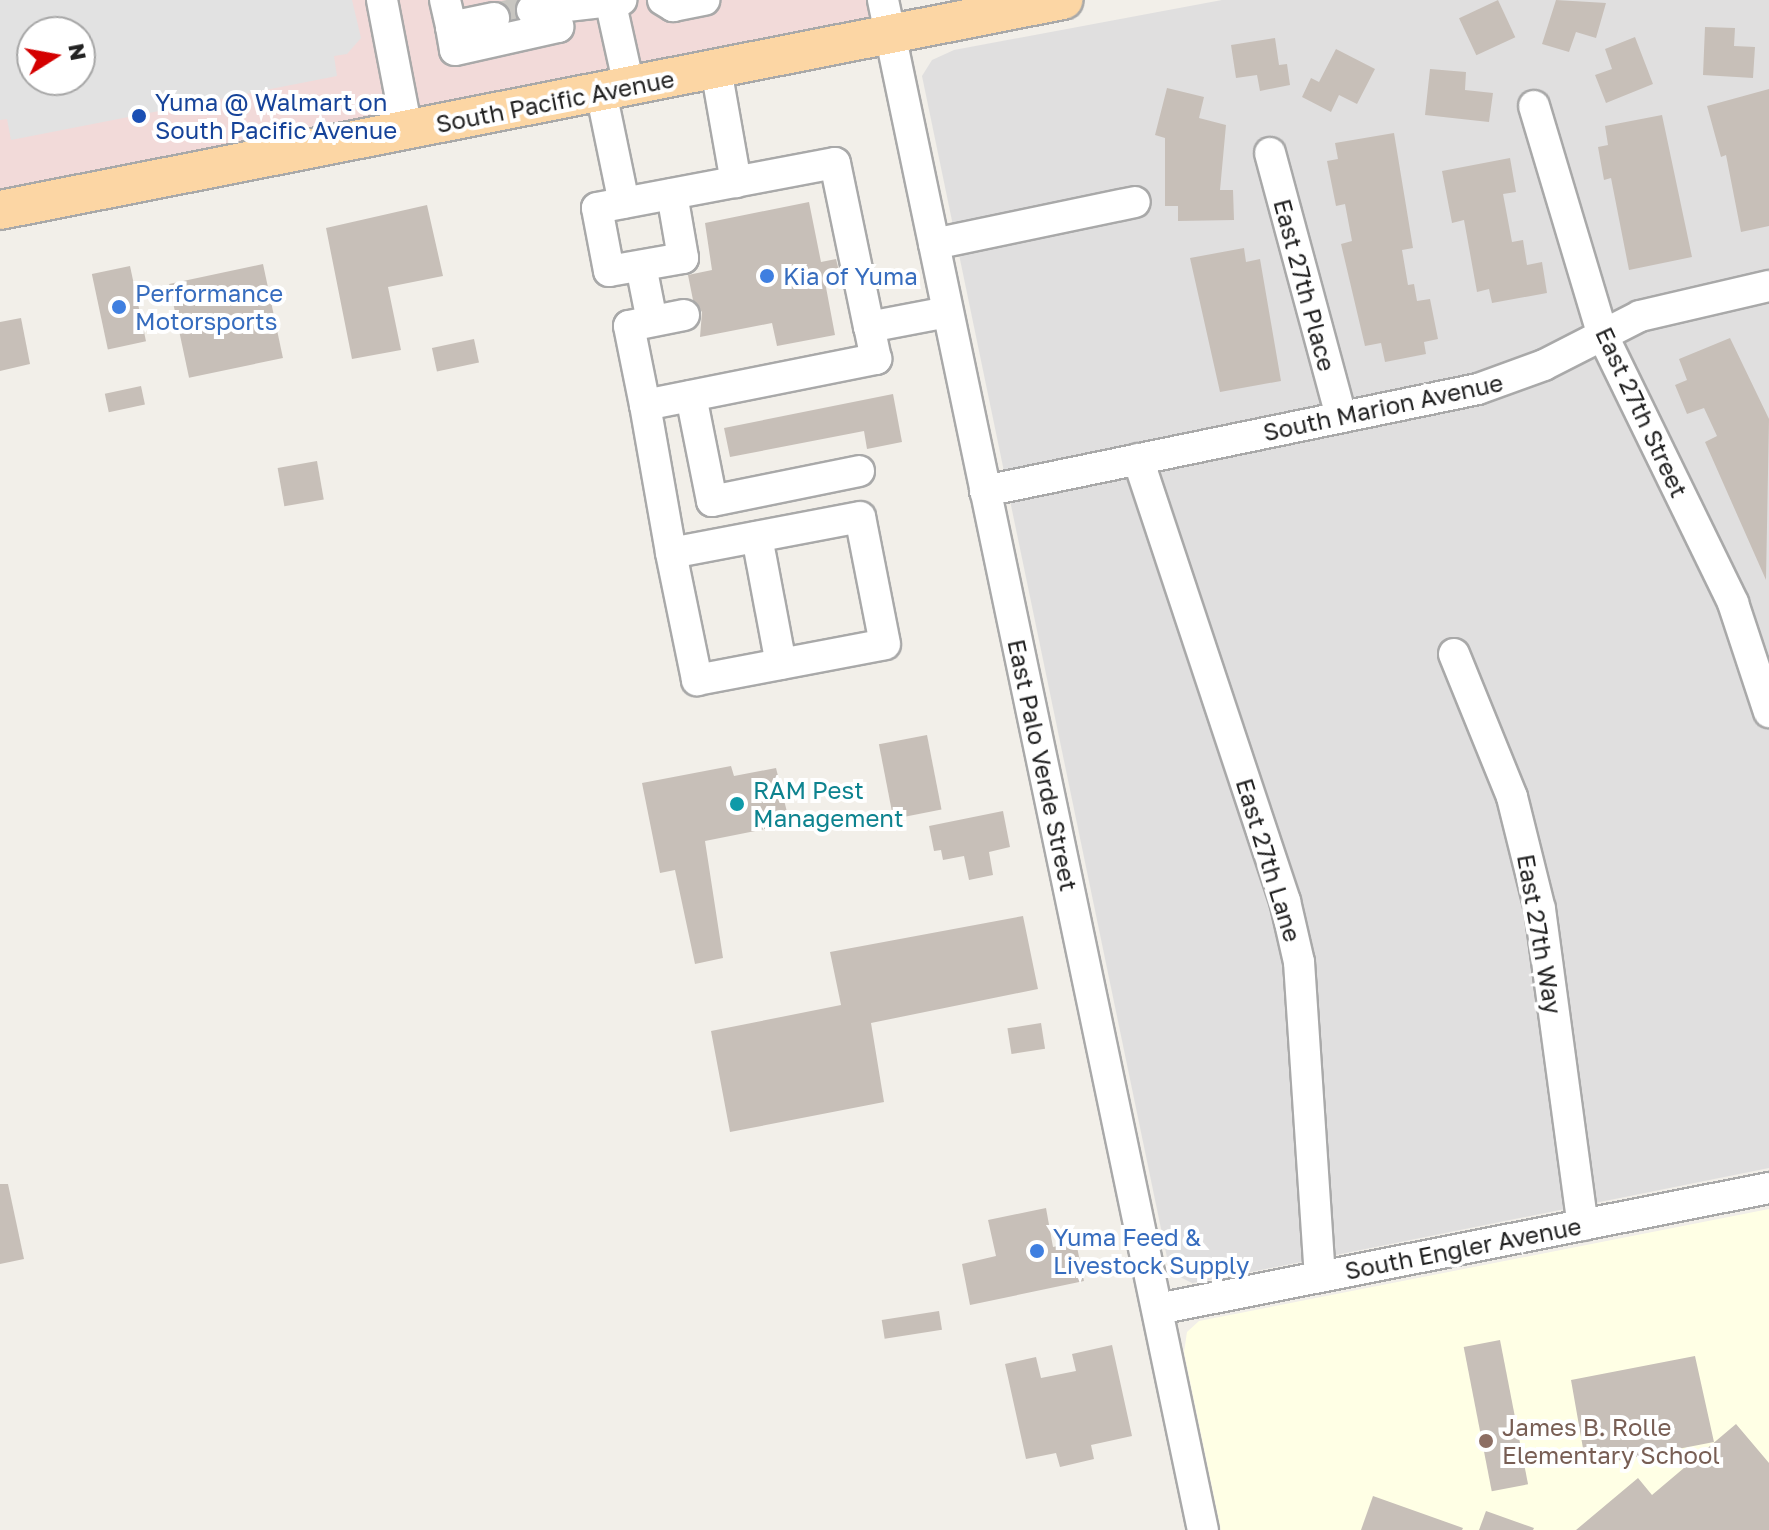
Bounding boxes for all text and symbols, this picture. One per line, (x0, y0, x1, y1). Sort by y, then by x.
north arrow (16, 16, 96, 96)
text: N (63, 41, 93, 62)
street label: South Pacific Avenue (433, 64, 677, 138)
place label: Yuma @ Walmart on South Pacific Avenue (155, 88, 397, 144)
marker: Yuma @ Walmart on South Pacific Avenue (130, 107, 148, 125)
street label: East 27th Place (1268, 196, 1342, 374)
place label: Kia of Yuma (783, 262, 918, 290)
marker: Kia of Yuma (758, 267, 776, 285)
place label: Performance Motorsports (135, 279, 283, 335)
marker: Performance Motorsports (110, 298, 128, 316)
street label: East 27th Street (1590, 322, 1694, 502)
street label: South Marion Avenue (1260, 367, 1506, 447)
street label: East Palo Verde Street (1002, 637, 1084, 893)
street label: East 27th Lane (1230, 775, 1308, 945)
place label: RAM Pest Management (753, 776, 903, 832)
marker: RAM Pest Management (728, 795, 746, 813)
street label: East 27th Way (1512, 852, 1568, 1016)
street label: South Engler Avenue (1342, 1211, 1584, 1285)
place label: Yuma Feed & Livestock Supply (1053, 1223, 1249, 1279)
marker: Yuma Feed & Livestock Supply (1028, 1242, 1046, 1260)
place label: James B. Rolle Elementary School (1502, 1413, 1720, 1469)
marker: James B. Rolle Elementary School (1477, 1432, 1495, 1450)

